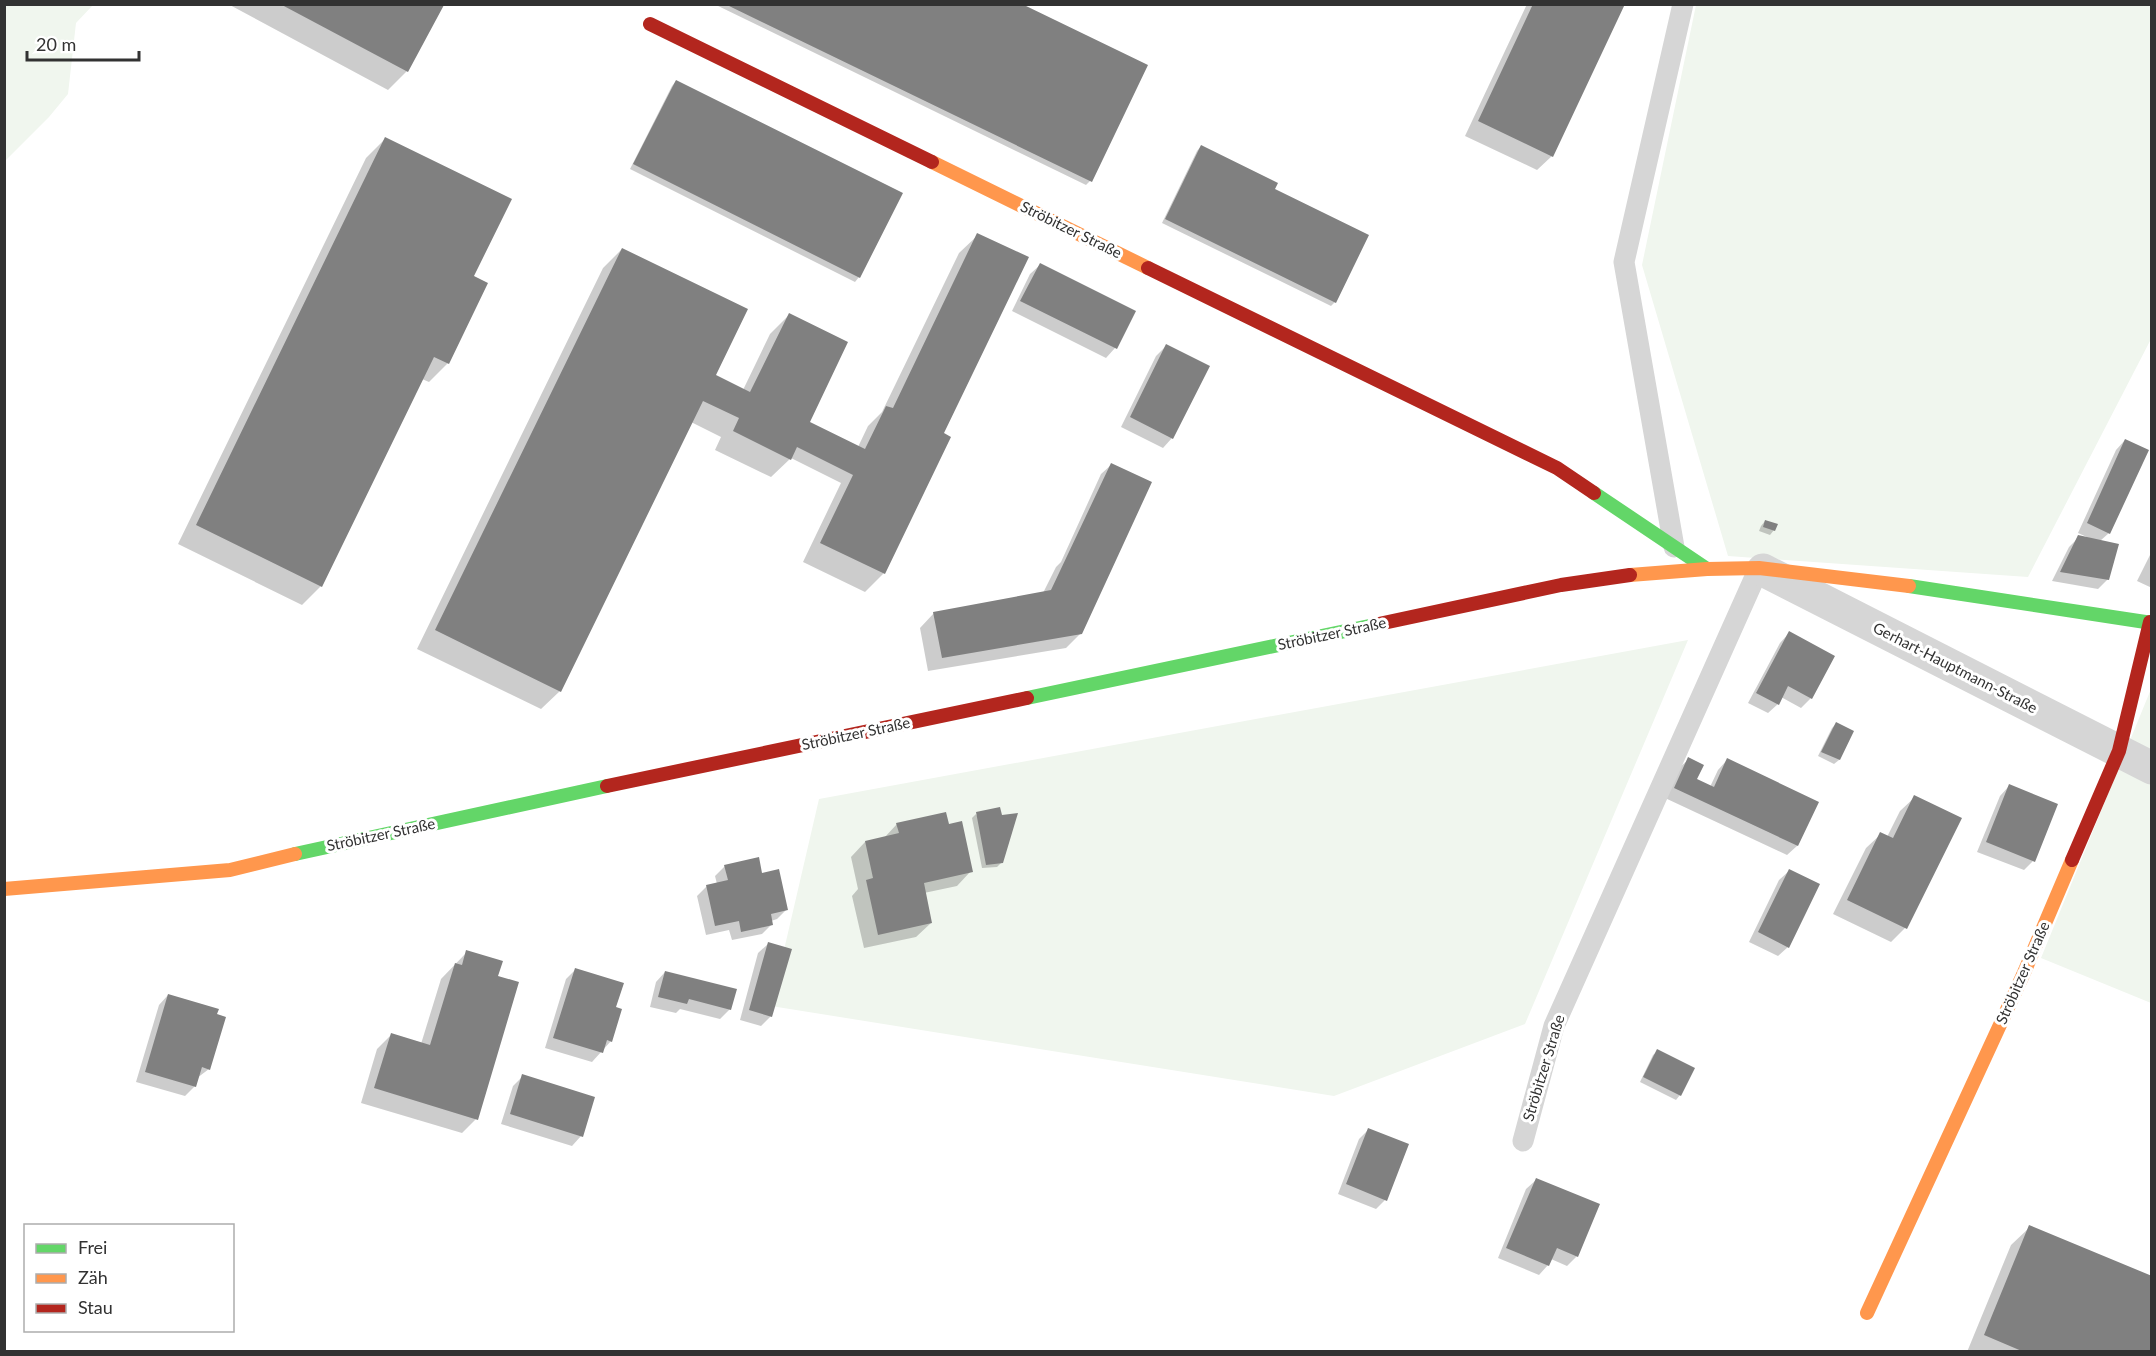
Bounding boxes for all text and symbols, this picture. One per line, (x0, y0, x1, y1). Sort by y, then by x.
scale bar (27, 24, 140, 62)
text: 20 m (36, 33, 76, 55)
street label: Ströbitzer Straße (1018, 197, 1125, 261)
street label: Ströbitzer Straße (1276, 613, 1388, 653)
street label: Gerhart-Hauptmann-Straße (1870, 618, 2041, 716)
street label: Ströbitzer Straße (800, 713, 912, 753)
street label: Ströbitzer Straße (325, 814, 437, 854)
street label: Ströbitzer Straße (1991, 918, 2053, 1027)
street label: Ströbitzer Straße (1518, 1012, 1568, 1123)
legend (24, 1224, 234, 1332)
text: Frei (78, 1236, 107, 1258)
text: Zäh (78, 1266, 108, 1288)
text: Stau (78, 1296, 113, 1318)

